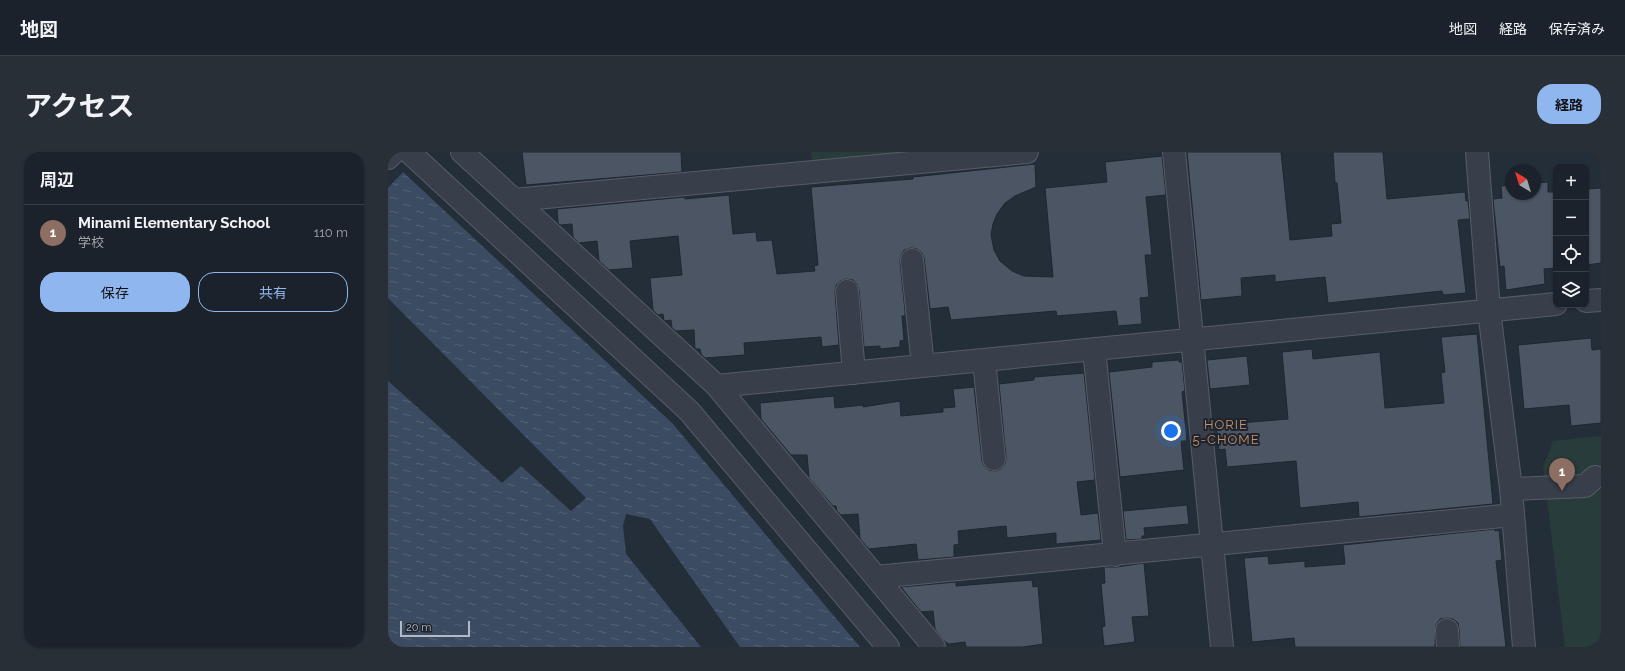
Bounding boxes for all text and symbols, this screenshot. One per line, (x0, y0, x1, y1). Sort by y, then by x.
text: 地図 (20, 18, 58, 40)
text: 地図 (1449, 21, 1477, 37)
text: 経路 (1499, 21, 1527, 37)
text: 保存済み (1549, 21, 1605, 37)
button: 経路 (1537, 84, 1601, 124)
text: アクセス (24, 90, 135, 123)
north arrow (1505, 164, 1541, 200)
map controls (1553, 164, 1589, 308)
button: + (1553, 164, 1589, 200)
text: 周辺 (40, 170, 74, 190)
button: − (1553, 200, 1589, 236)
text: Minami Elementary School (78, 214, 270, 232)
text: 1 (50, 225, 56, 240)
text: 110 m (314, 225, 348, 240)
text: 学校 (78, 235, 104, 250)
button: locate (1553, 236, 1589, 272)
button: 保存 (40, 272, 190, 312)
button: 共有 (198, 272, 348, 312)
button: layers (1553, 272, 1589, 308)
district label: HORIE 5-CHOME (1192, 417, 1260, 447)
your location (1161, 421, 1181, 441)
pin: 1 (1549, 458, 1575, 491)
scale bar (400, 619, 470, 638)
text: 20 m (406, 621, 431, 634)

